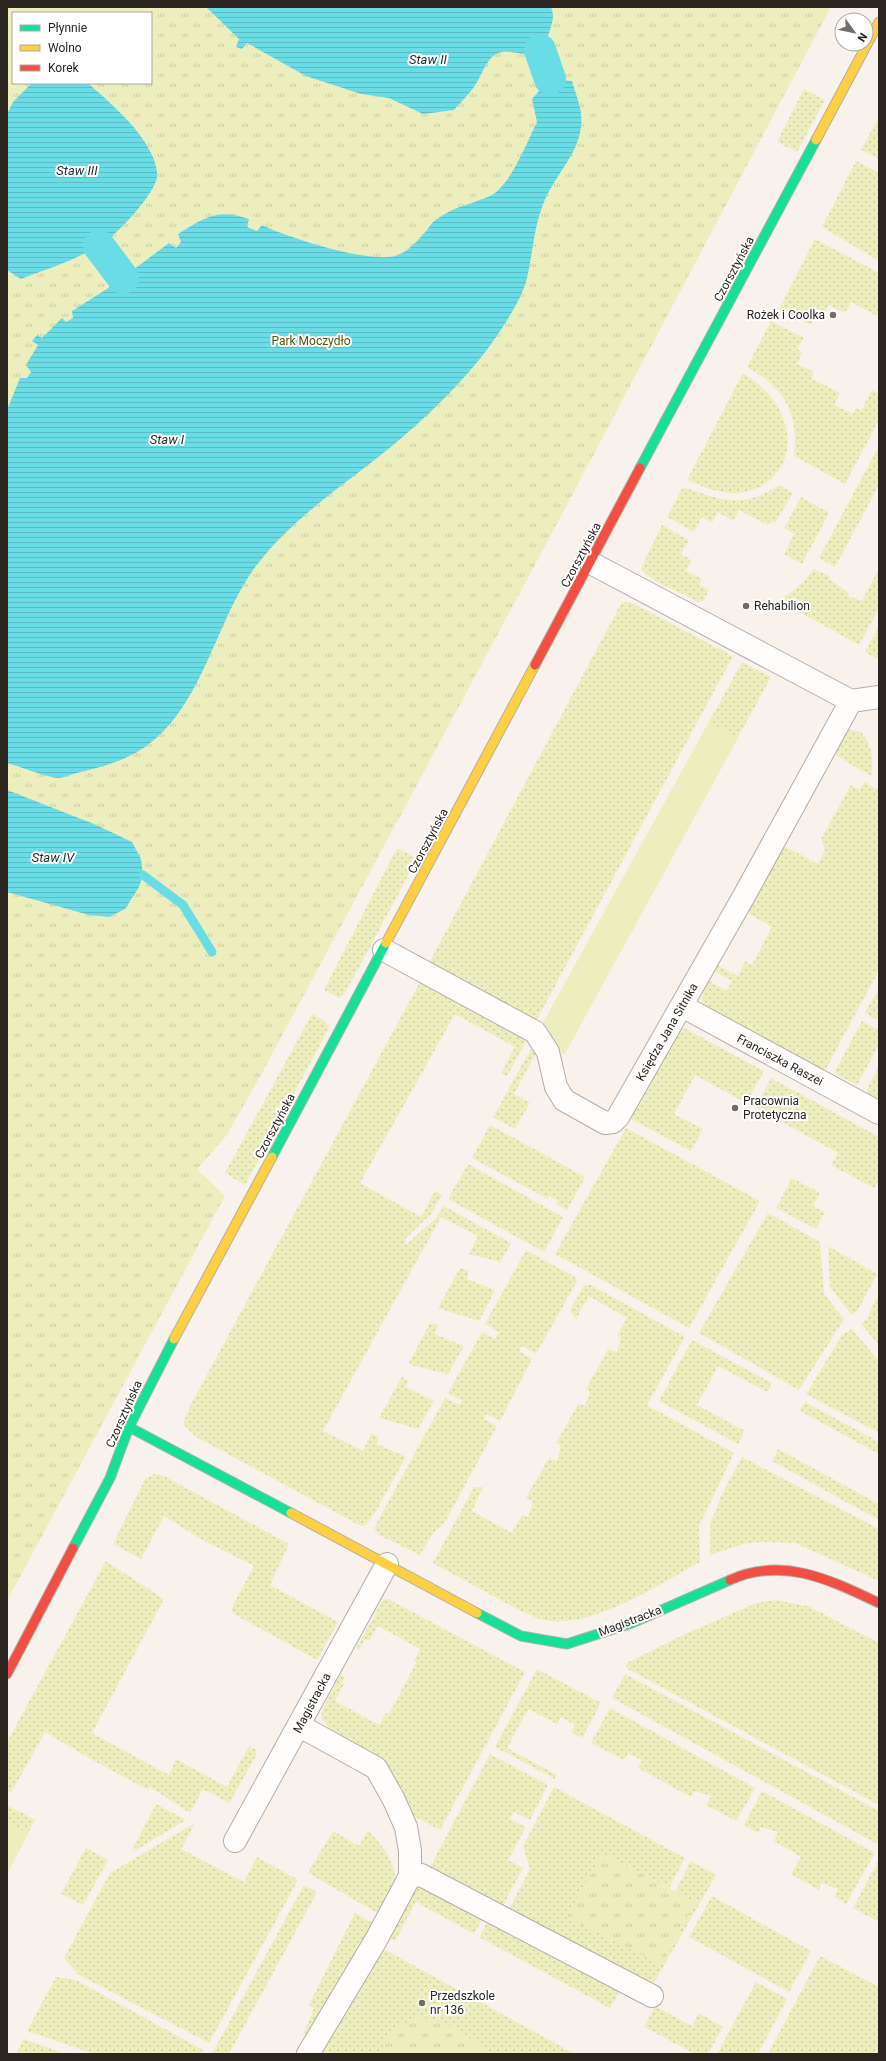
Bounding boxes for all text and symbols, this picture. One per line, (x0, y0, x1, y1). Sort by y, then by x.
legend (12, 12, 152, 84)
north arrow (834, 12, 874, 52)
text: Płynnie (48, 21, 87, 35)
text: N (854, 30, 870, 44)
text: Wolno (48, 41, 82, 55)
water label: Staw II (409, 52, 448, 67)
text: Korek (48, 61, 80, 75)
water label: Staw III (56, 163, 98, 178)
street label: Czorsztyńska (711, 234, 757, 304)
place label: Rożek i Coolka (747, 308, 825, 322)
marker: Rożek i Coolka (828, 310, 838, 320)
park label: Park Moczydło (271, 334, 351, 348)
water label: Staw I (150, 432, 185, 447)
street label: Czorsztyńska (558, 520, 604, 590)
place label: Rehabilion (754, 599, 810, 613)
marker: Rehabilion (741, 601, 751, 611)
street label: Czorsztyńska (405, 806, 451, 876)
water label: Staw IV (32, 850, 75, 865)
street label: Księdza Jana Sitnika (633, 981, 701, 1083)
street label: Franciszka Raszei (734, 1031, 826, 1089)
street label: Czorsztyńska (252, 1091, 298, 1161)
place label: Pracownia Protetyczna (743, 1094, 807, 1122)
marker: Pracownia Protetyczna (730, 1103, 740, 1113)
street label: Czorsztyńska (103, 1378, 145, 1450)
street label: Magistracka (597, 1603, 663, 1639)
street label: Magistracka (290, 1671, 334, 1735)
place label: Przedszkole nr 136 (430, 1989, 495, 2017)
marker: Przedszkole nr 136 (417, 1998, 427, 2008)

